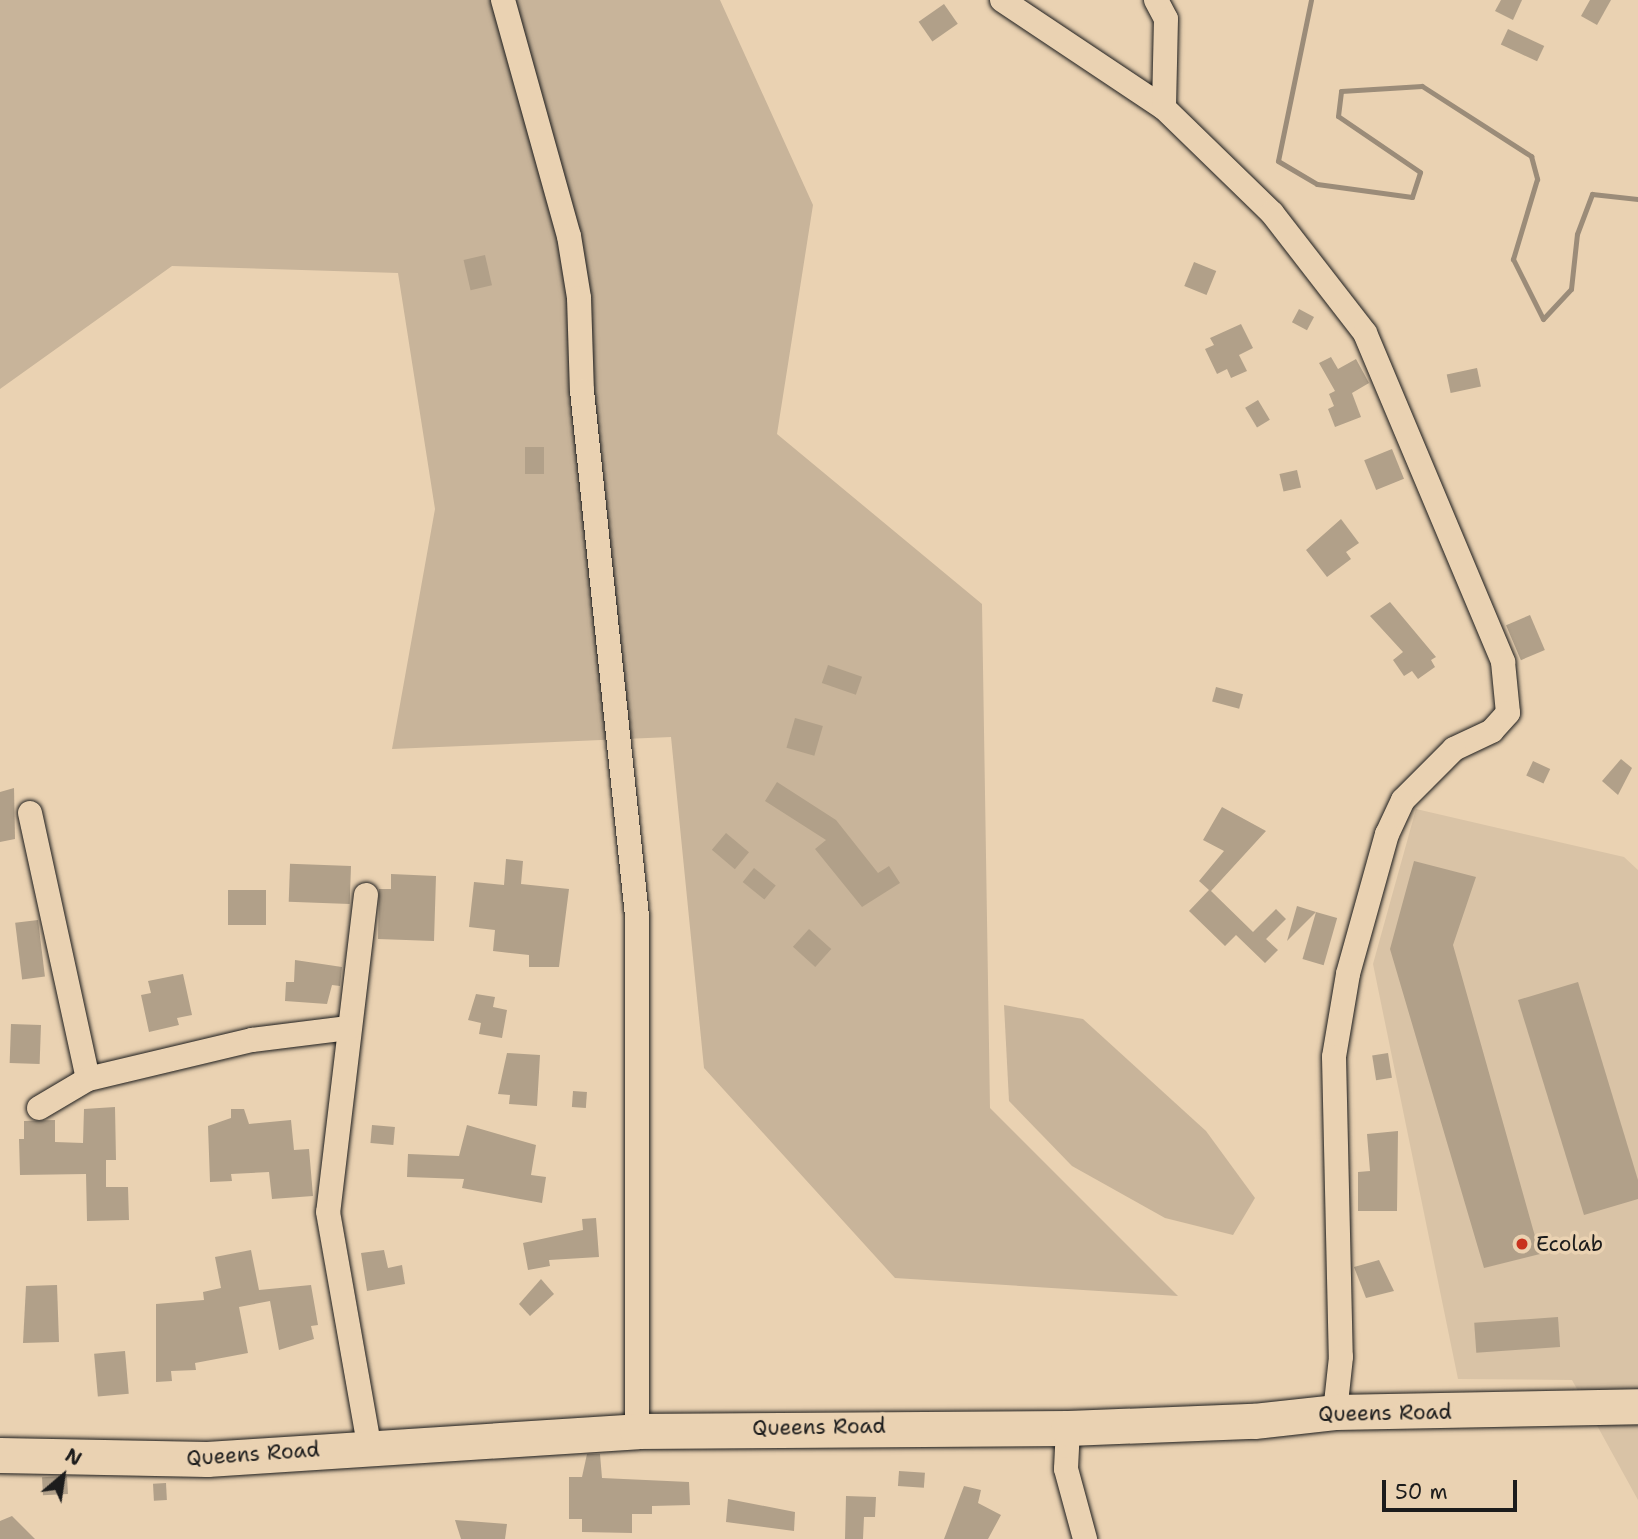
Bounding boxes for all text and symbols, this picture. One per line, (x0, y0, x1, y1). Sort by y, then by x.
place label: Ecolab (1536, 1231, 1603, 1257)
marker: Ecolab (1514, 1236, 1530, 1252)
street label: Queens Road (1318, 1399, 1452, 1427)
street label: Queens Road (752, 1413, 886, 1441)
street label: Queens Road (186, 1437, 320, 1471)
north arrow (28, 1441, 98, 1511)
text: N (61, 1443, 86, 1472)
scale bar (1386, 1466, 1521, 1510)
text: 50 m (1395, 1478, 1448, 1506)

